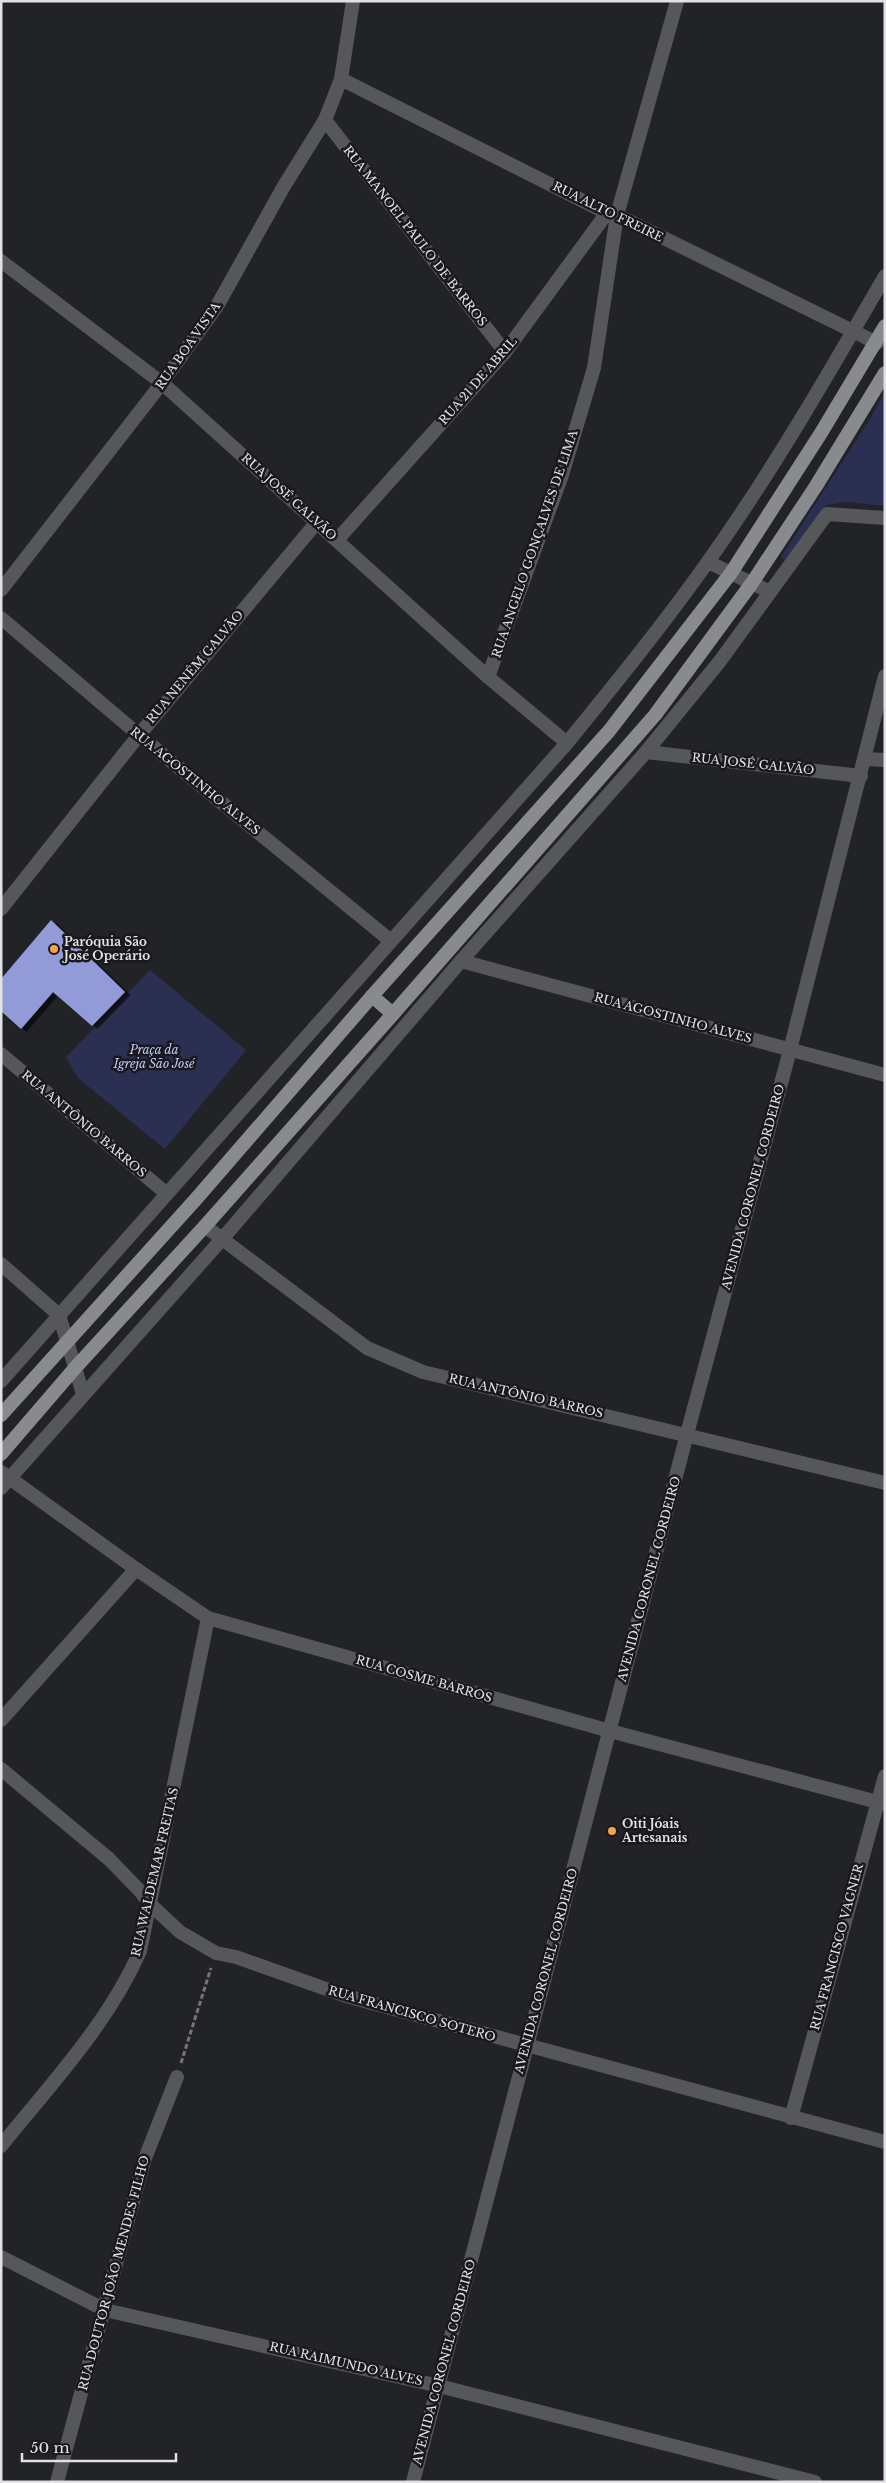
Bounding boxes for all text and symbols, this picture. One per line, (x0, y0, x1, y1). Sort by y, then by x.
street label: RUA MANOEL PAULO DE BARROS (340, 142, 491, 329)
street label: RUA ALTO FREIRE (550, 178, 666, 245)
street label: RUA BOA VISTA (152, 299, 224, 392)
street label: RUA 21 DE ABRIL (436, 334, 520, 428)
street label: RUA ANGELO GONÇALVES DE LIMA (488, 427, 581, 660)
street label: RUA JOSÉ GALVÃO (239, 449, 341, 543)
street label: RUA NENÉM GALVÃO (142, 607, 246, 726)
street label: RUA AGOSTINHO ALVES (127, 724, 263, 838)
street label: RUA JOSÉ GALVÃO (691, 749, 815, 777)
place label: Paróquia São José Operário (61, 934, 150, 963)
marker: Paróquia São José Operário (48, 943, 60, 955)
street label: RUA AGOSTINHO ALVES (593, 989, 754, 1046)
park label: Praça da Igreja São José (113, 1042, 196, 1071)
street label: RUA ANTÔNIO BARROS (19, 1066, 151, 1180)
street label: AVENIDA CORONEL CORDEIRO (718, 1082, 787, 1292)
street label: RUA ANTÔNIO BARROS (447, 1369, 605, 1421)
street label: AVENIDA CORONEL CORDEIRO (614, 1474, 683, 1684)
street label: RUA COSME BARROS (354, 1652, 494, 1705)
street label: RUA WALDEMAR FREITAS (128, 1786, 181, 1958)
place label: Oiti Jóais Artesanais (621, 1816, 688, 1845)
marker: Oiti Jóais Artesanais (606, 1825, 618, 1837)
street label: RUA FRANCISCO VAGNER (807, 1861, 866, 2032)
street label: AVENIDA CORONEL CORDEIRO (511, 1866, 580, 2076)
street label: RUA FRANCISCO SOTERO (327, 1982, 498, 2045)
street label: RUA DOUTOR JOÃO MENDES FILHO (75, 2154, 152, 2392)
street label: AVENIDA CORONEL CORDEIRO (409, 2257, 478, 2467)
street label: RUA RAIMUNDO ALVES (268, 2339, 424, 2389)
scale bar (22, 2430, 176, 2462)
text: 50 m (30, 2438, 70, 2457)

